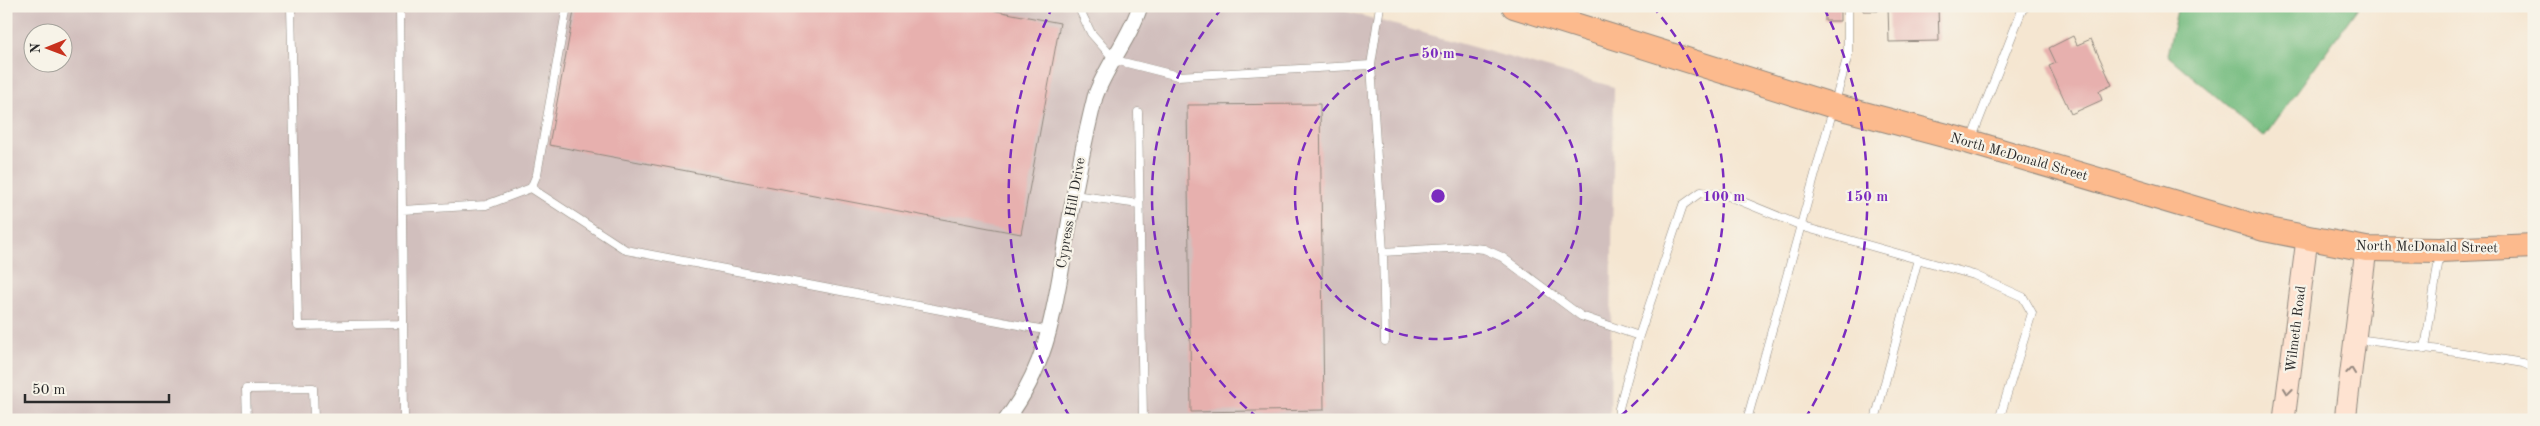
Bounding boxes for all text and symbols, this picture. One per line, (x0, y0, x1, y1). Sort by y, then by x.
north arrow (22, 22, 72, 72)
text: N (29, 42, 43, 54)
text: 50 m (1421, 47, 1455, 62)
street label: North McDonald Street (1949, 131, 2089, 183)
street label: Cypress Hill Drive (1054, 157, 1088, 269)
centre of rings (1429, 187, 1447, 205)
text: 100 m (1703, 190, 1745, 205)
text: 150 m (1846, 190, 1888, 205)
street label: North McDonald Street (2356, 239, 2498, 255)
street label: Wilmeth Road (2284, 285, 2308, 373)
one-way arrow (2345, 367, 2356, 375)
scale bar (25, 371, 169, 403)
text: 50 m (32, 383, 66, 398)
one-way arrow (2283, 388, 2294, 396)

